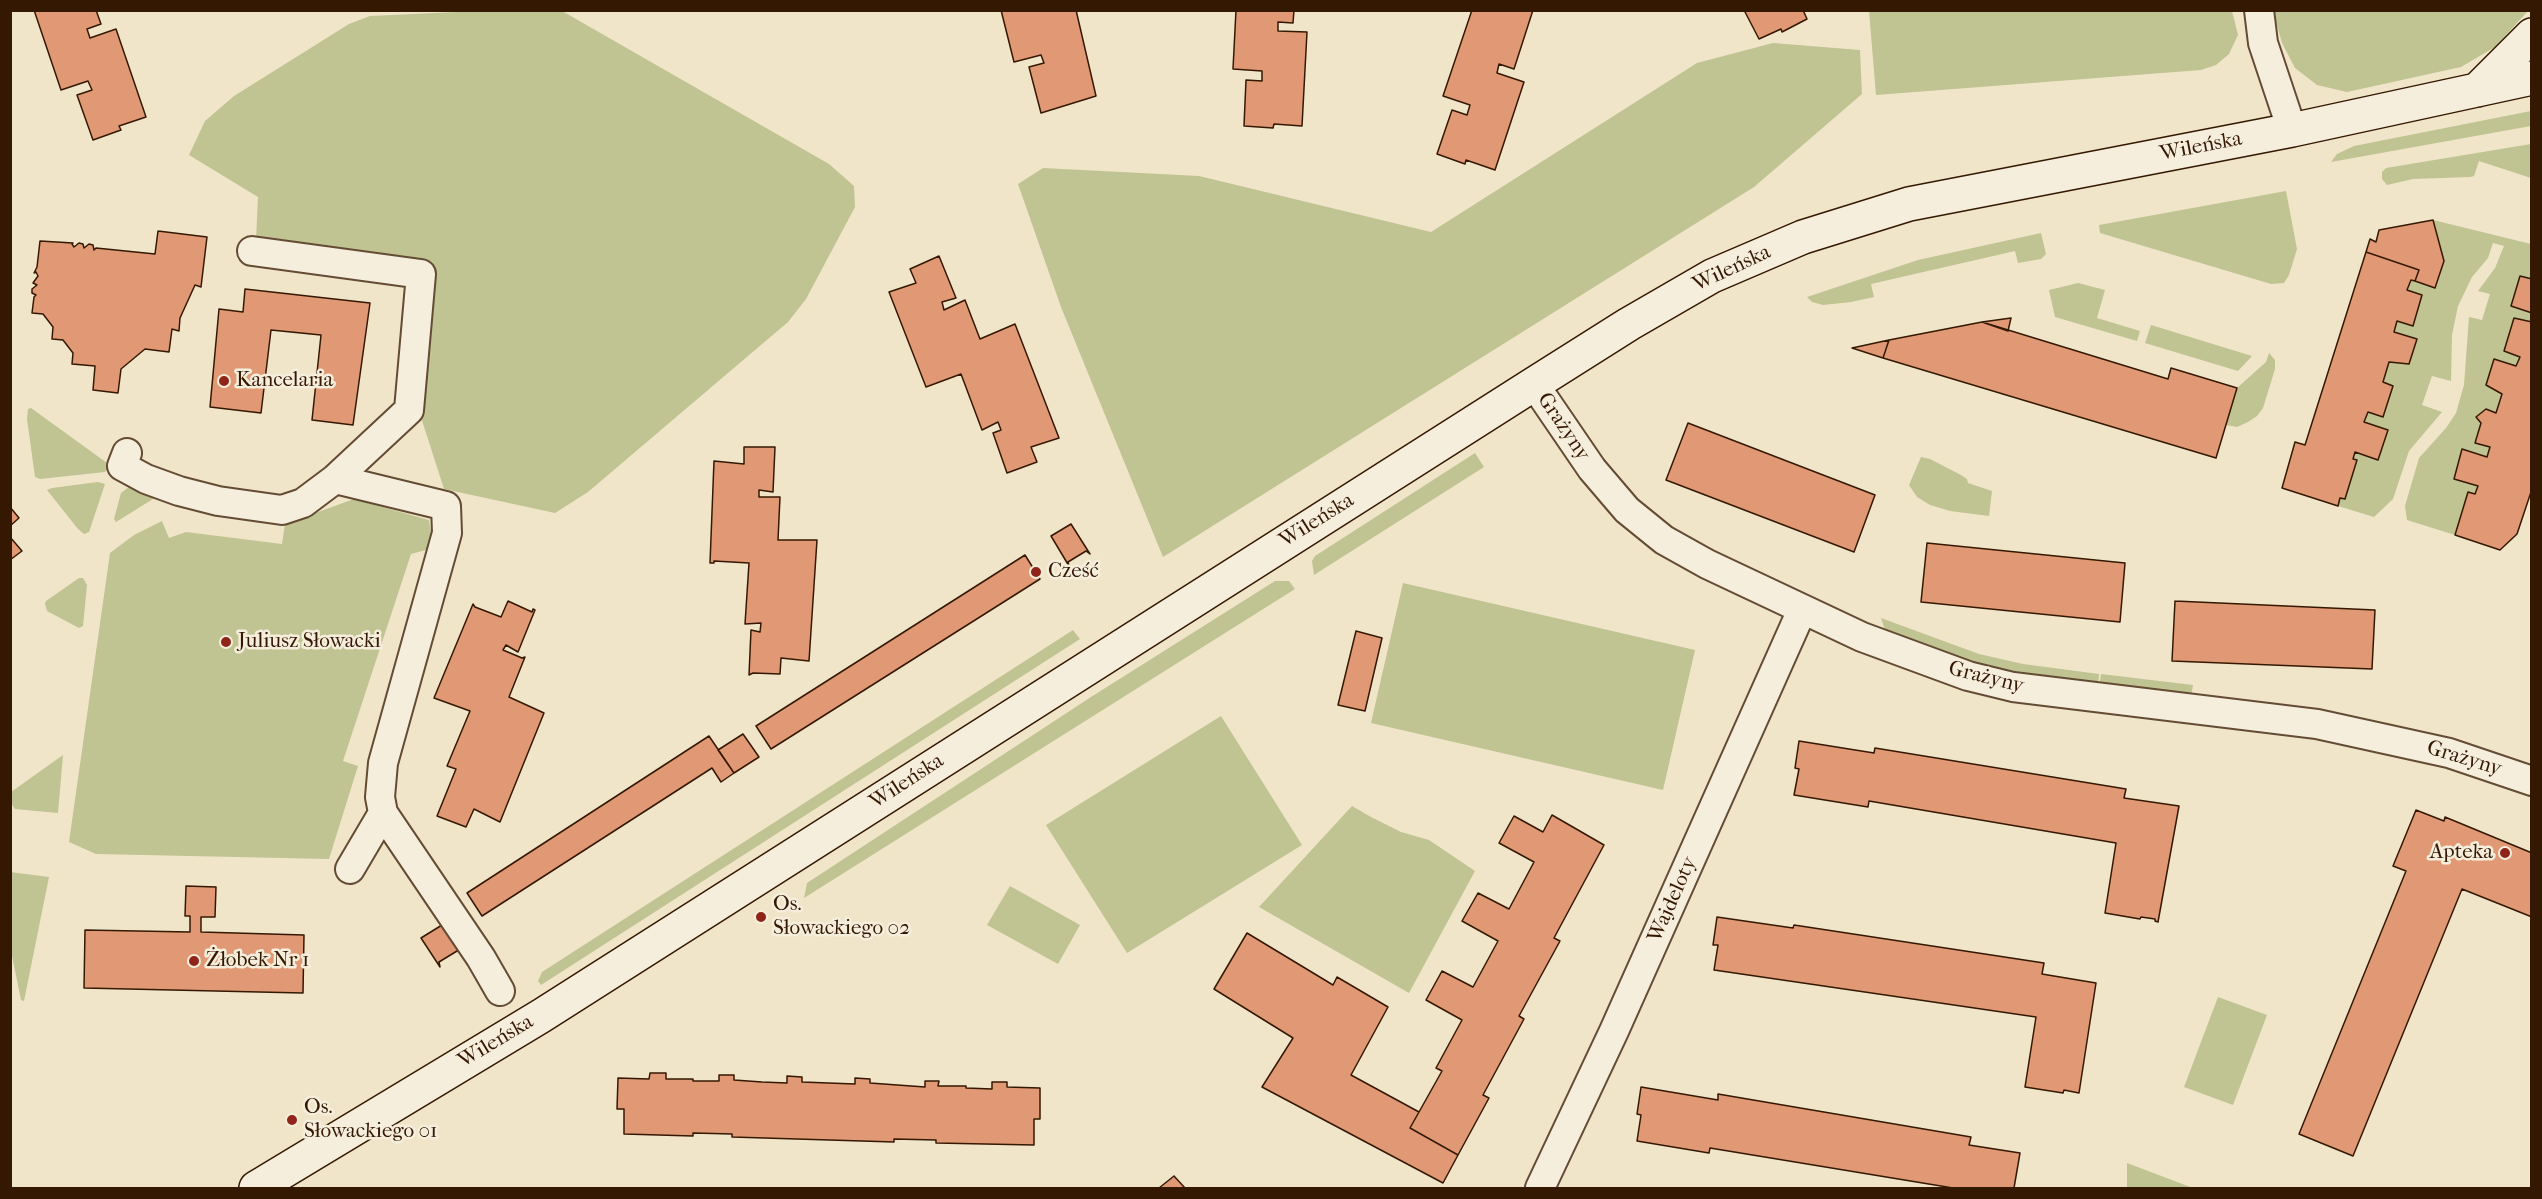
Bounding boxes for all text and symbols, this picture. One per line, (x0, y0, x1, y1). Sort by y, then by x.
street label: Wileńska (2158, 127, 2244, 167)
street label: Wileńska (1689, 240, 1775, 298)
place label: Kancelaria (236, 368, 333, 394)
marker: Kancelaria (217, 374, 231, 388)
street label: Grażyny (1531, 388, 1595, 466)
street label: Wileńska (1275, 488, 1359, 554)
place label: Cześć (1048, 559, 1099, 585)
marker: Cześć (1029, 565, 1043, 579)
place label: Juliusz Słowacki (238, 629, 381, 655)
marker: Juliusz Słowacki (219, 635, 233, 649)
street label: Grażyny (1946, 657, 2026, 699)
street label: Grażyny (2424, 736, 2504, 782)
street label: Wileńska (865, 749, 949, 815)
place label: Apteka (2430, 840, 2493, 866)
marker: Apteka (2498, 846, 2512, 860)
street label: Wajdeloty (1643, 853, 1703, 947)
place label: Os. Słowackiego 02 (773, 892, 910, 942)
marker: Os. Słowackiego 02 (754, 910, 768, 924)
place label: Żłobek Nr 1 (206, 948, 309, 974)
marker: Żłobek Nr 1 (187, 954, 201, 968)
street label: Wileńska (454, 1010, 538, 1074)
place label: Os. Słowackiego 01 (304, 1095, 438, 1145)
marker: Os. Słowackiego 01 (285, 1113, 299, 1127)

